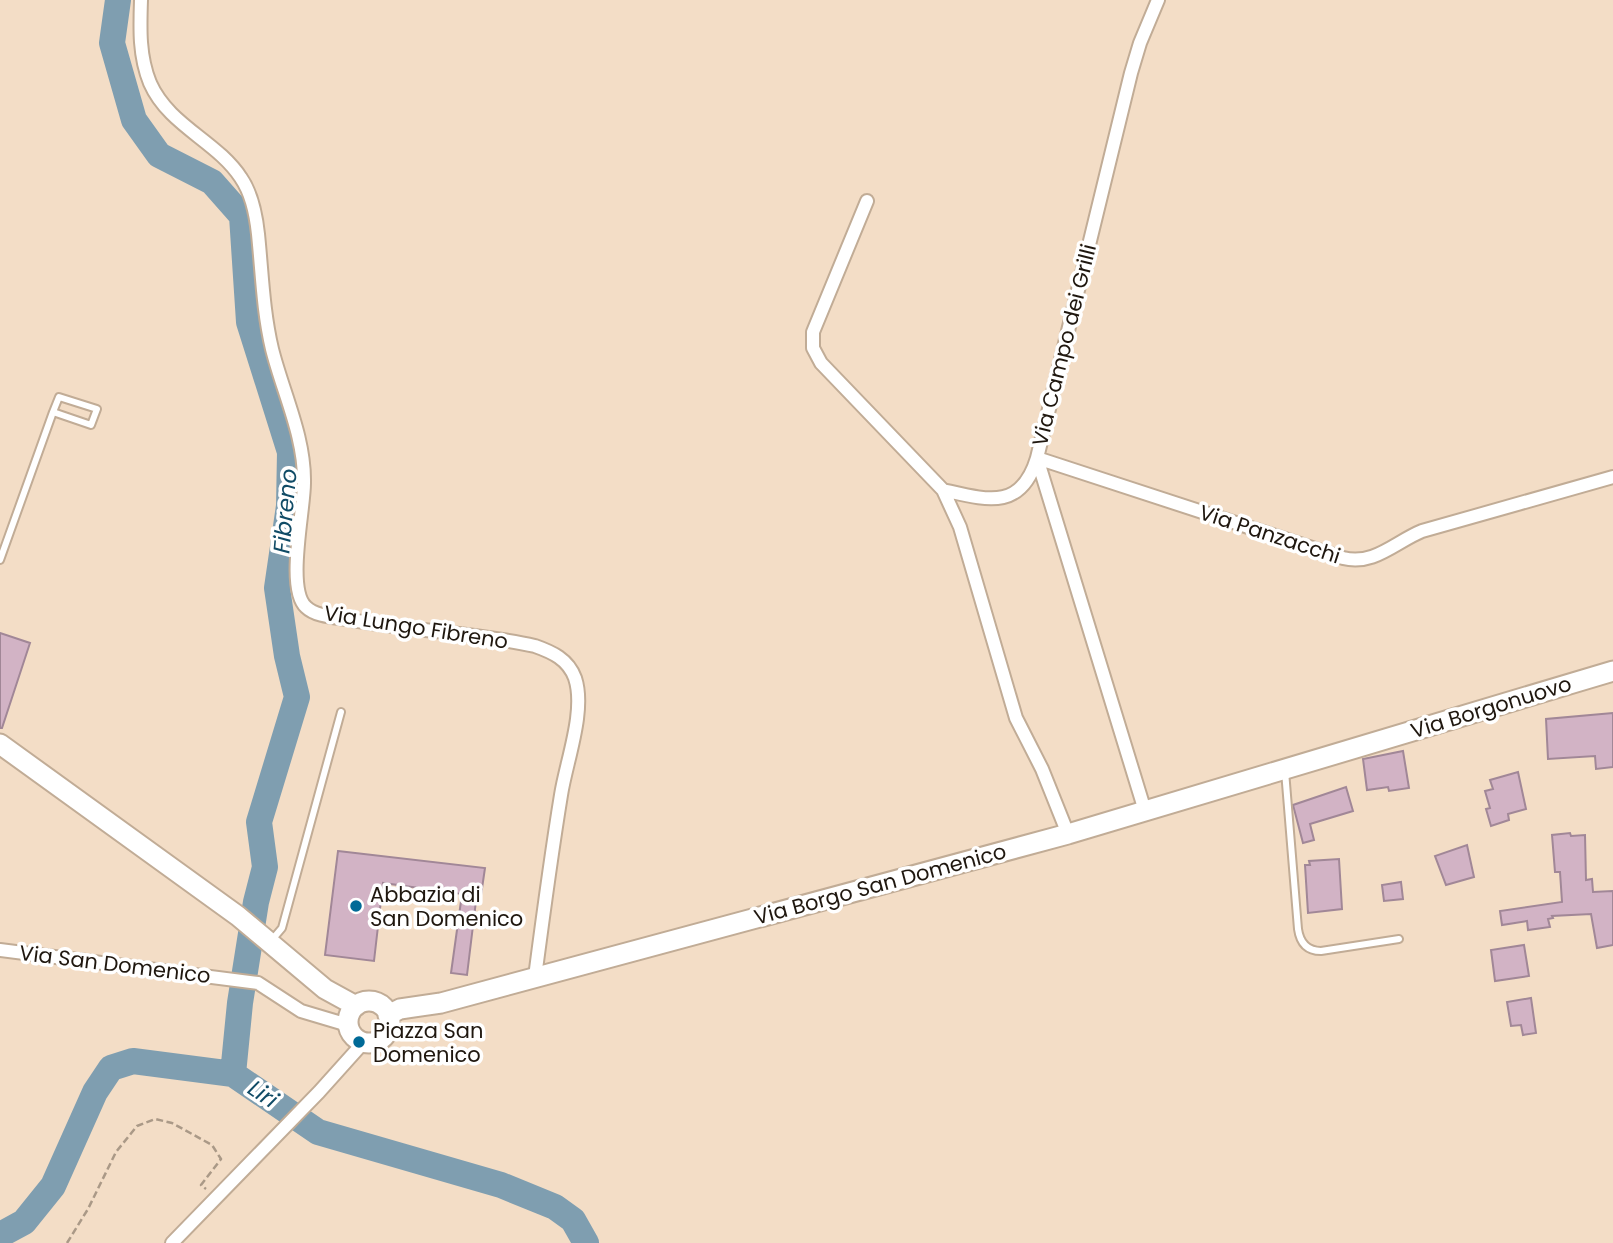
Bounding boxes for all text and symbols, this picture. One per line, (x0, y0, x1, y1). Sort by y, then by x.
street label: Via Campo dei Grilli (1025, 241, 1103, 449)
water label: Fibreno (265, 467, 305, 555)
street label: Via Panzacchi (1196, 498, 1344, 570)
street label: Via Lungo Fibreno (322, 598, 510, 656)
street label: Via Borgonuovo (1407, 669, 1575, 745)
street label: Via Borgo San Domenico (751, 836, 1009, 932)
place label: Abbazia di San Domenico (370, 880, 523, 933)
marker: Abbazia di San Domenico (348, 898, 364, 914)
street label: Via San Domenico (18, 938, 212, 990)
place label: Piazza San Domenico (373, 1016, 483, 1069)
marker: Piazza San Domenico (351, 1034, 367, 1050)
water label: Liri (242, 1072, 285, 1116)

